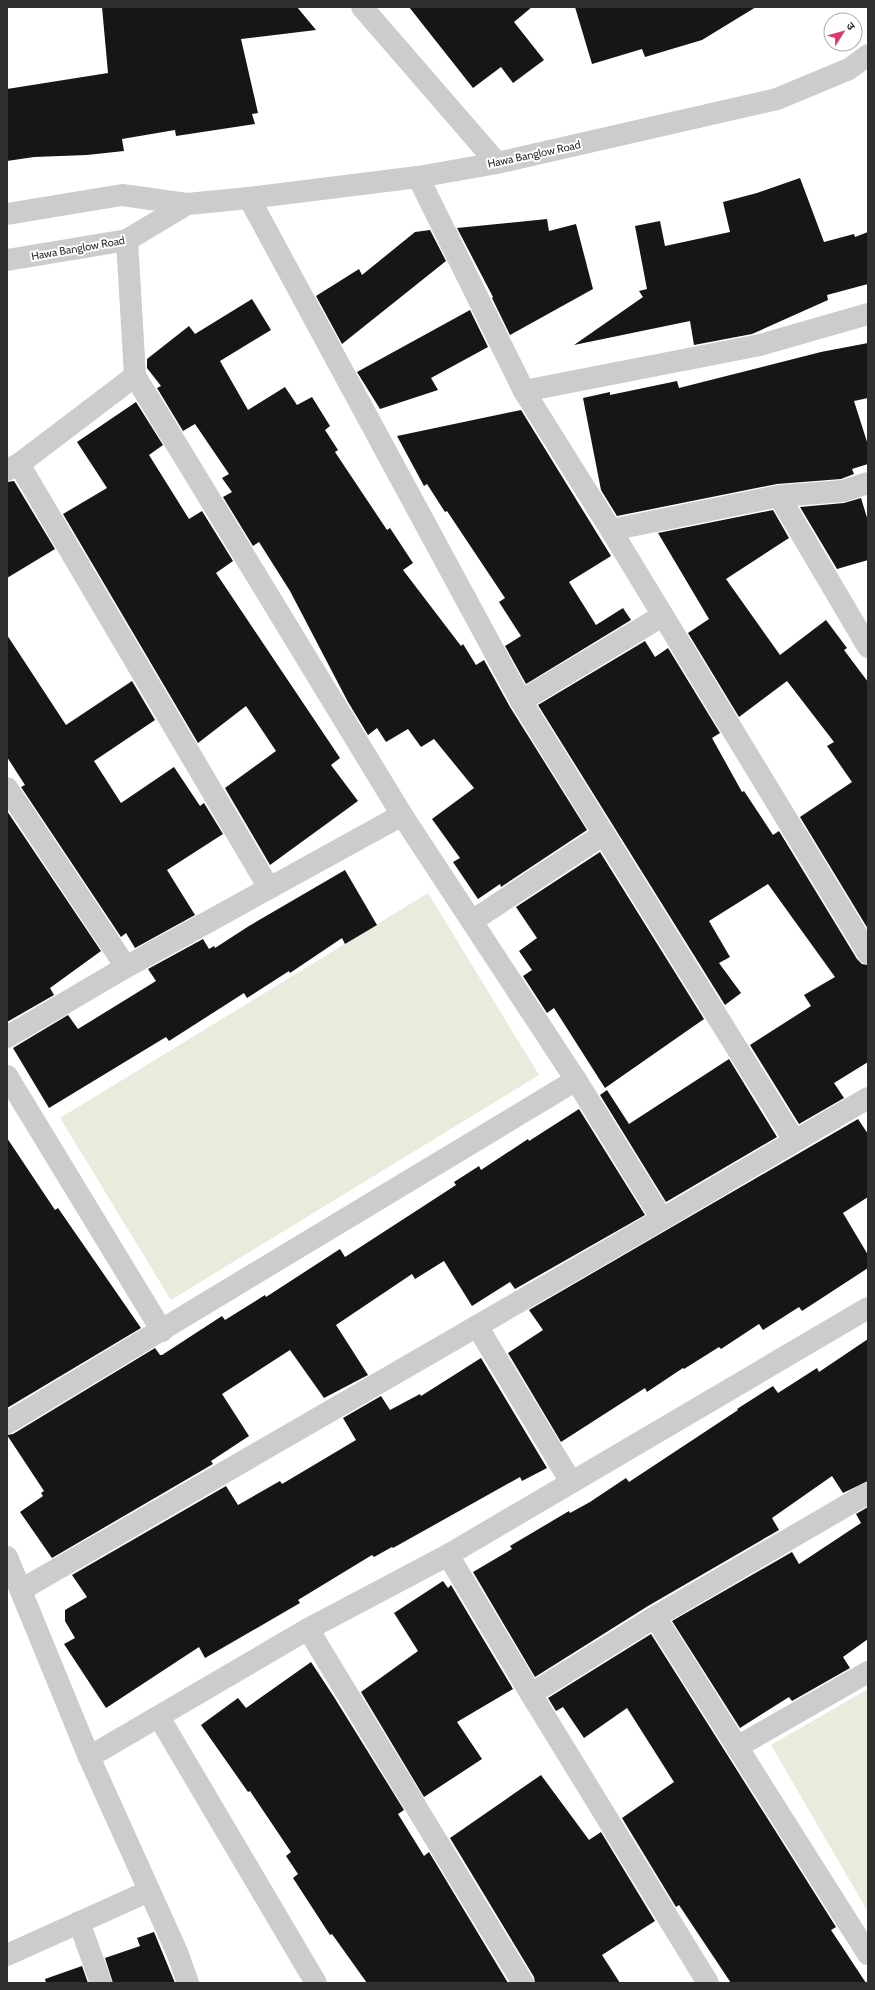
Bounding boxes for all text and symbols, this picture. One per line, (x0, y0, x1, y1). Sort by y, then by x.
north arrow (823, 12, 863, 52)
text: उ (843, 19, 859, 33)
street label: Hawa Banglow Road (486, 137, 582, 171)
street label: Hawa Banglow Road (30, 233, 126, 263)

